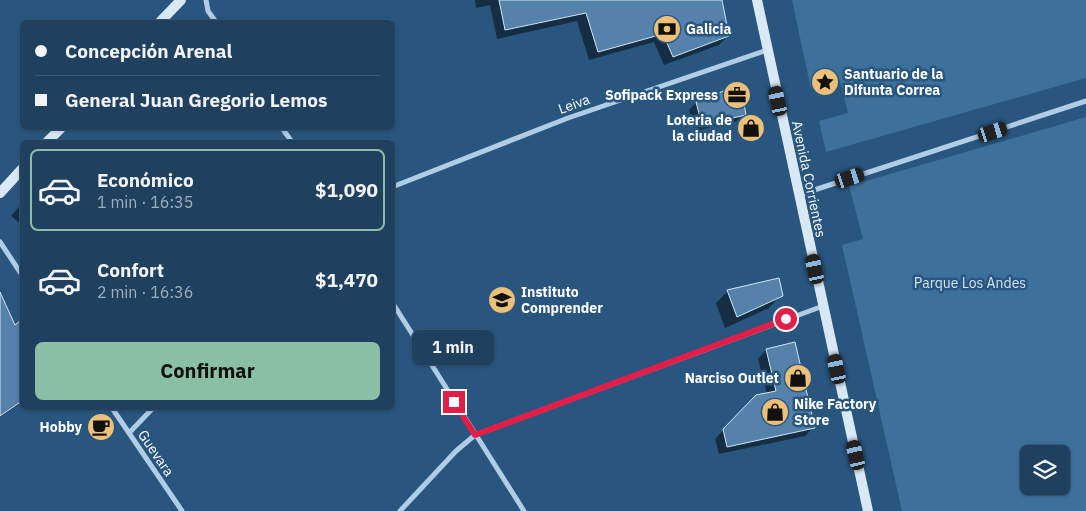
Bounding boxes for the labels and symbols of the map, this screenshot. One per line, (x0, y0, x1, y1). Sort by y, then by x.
bank icon: Galicia (652, 14, 682, 44)
place label: Galicia (686, 20, 732, 38)
place label: Santuario de la Difunta Correa (844, 65, 944, 99)
place icon: Santuario de la Difunta Correa (810, 67, 840, 97)
office icon: Sofipack Express (722, 80, 752, 110)
car (767, 85, 788, 117)
place label: Sofipack Express (605, 86, 718, 104)
street label: Leiva (556, 90, 593, 118)
place label: Loteria de la ciudad (666, 111, 732, 145)
shop icon: Loteria de la ciudad (736, 113, 766, 143)
street label: Avenida Corrientes (788, 119, 830, 239)
car (976, 120, 1009, 144)
car (833, 166, 866, 190)
car (804, 253, 825, 285)
park label: Parque Los Andes (914, 274, 1026, 292)
place label: Instituto Comprender (521, 283, 603, 317)
school or university icon: Instituto Comprender (487, 285, 517, 315)
route start (775, 308, 797, 330)
callout: 1 min (413, 330, 495, 364)
car (826, 353, 847, 385)
shop icon: Narciso Outlet (783, 363, 813, 393)
place label: Narciso Outlet (685, 369, 779, 387)
route end (443, 391, 465, 413)
place label: Nike Factory Store (794, 395, 877, 429)
shop icon: Nike Factory Store (760, 397, 790, 427)
cafe icon: Hobby (86, 412, 116, 442)
place label: Hobby (40, 418, 83, 436)
street label: Guevara (134, 426, 178, 480)
car (845, 439, 866, 471)

